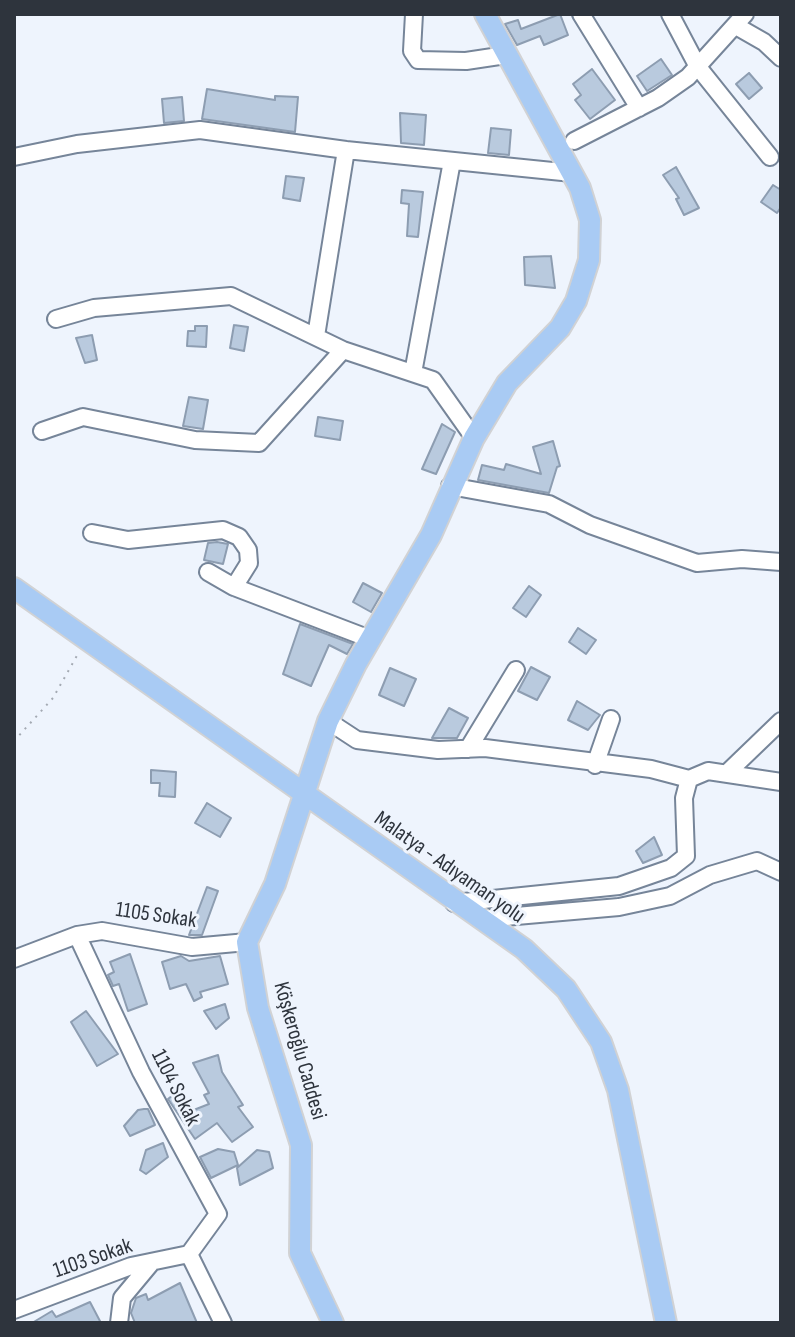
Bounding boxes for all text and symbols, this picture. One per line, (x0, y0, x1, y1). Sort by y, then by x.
street label: Malatya - Adıyaman yolu (369, 806, 529, 930)
street label: 1105 Sokak (114, 897, 198, 935)
street label: Köşkeroğlu Caddesi (267, 979, 331, 1123)
street label: 1104 Sokak (145, 1046, 205, 1130)
street label: 1103 Sokak (50, 1233, 136, 1285)

